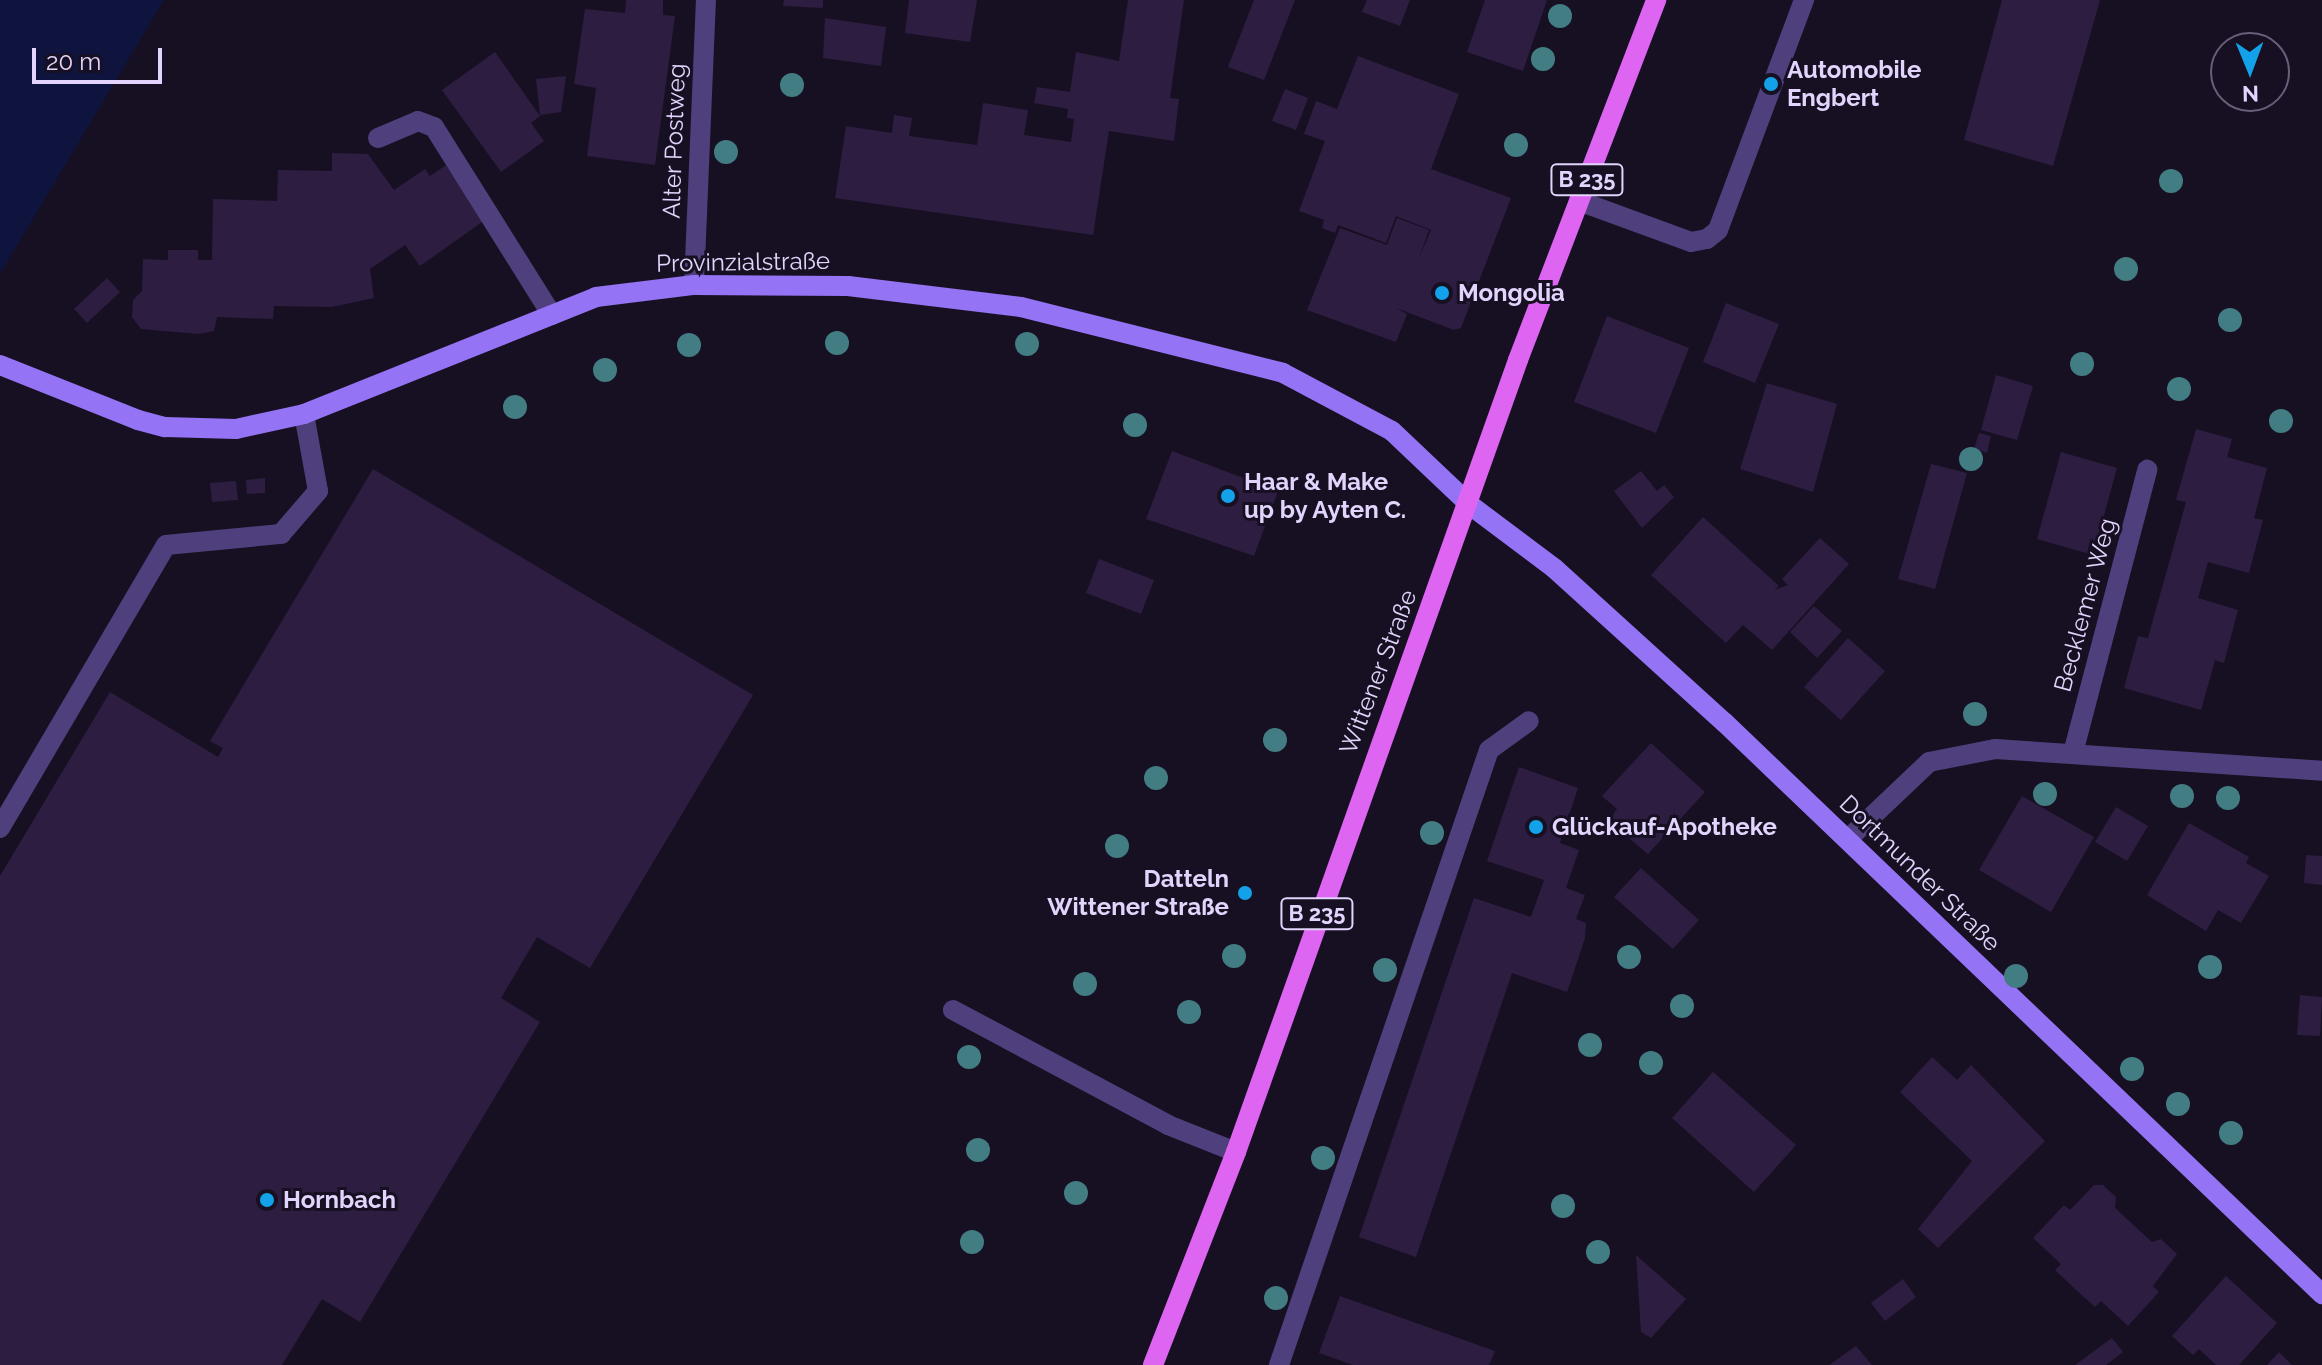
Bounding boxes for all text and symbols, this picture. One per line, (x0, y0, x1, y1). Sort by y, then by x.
scale bar (36, 32, 166, 82)
north arrow (2210, 32, 2290, 112)
text: 20 m (46, 47, 101, 76)
place label: Automobile Engbert (1787, 56, 1921, 112)
street label: Alter Postweg (657, 63, 691, 219)
marker: Automobile Engbert (1762, 75, 1780, 93)
text: N (2242, 81, 2259, 107)
road number: B 235 (1549, 162, 1625, 198)
street label: Provinzialstraße (656, 246, 830, 278)
place label: Mongolia (1458, 279, 1565, 307)
marker: Mongolia (1433, 284, 1451, 302)
place label: Haar & Make up by Ayten C. (1244, 468, 1408, 524)
marker: Haar & Make up by Ayten C. (1219, 487, 1237, 505)
street label: Becklemer Weg (2048, 514, 2122, 696)
street label: Wittener Straße (1333, 586, 1423, 758)
street label: Dortmunder Straße (1833, 789, 2007, 957)
place label: Glückauf-Apotheke (1552, 813, 1777, 841)
marker: Glückauf-Apotheke (1527, 818, 1545, 836)
place label: Datteln Wittener Straße (1047, 865, 1229, 921)
marker: Datteln Wittener Straße (1236, 884, 1254, 902)
road number: B 235 (1279, 896, 1355, 932)
place label: Hornbach (283, 1186, 396, 1214)
marker: Hornbach (258, 1191, 276, 1209)

